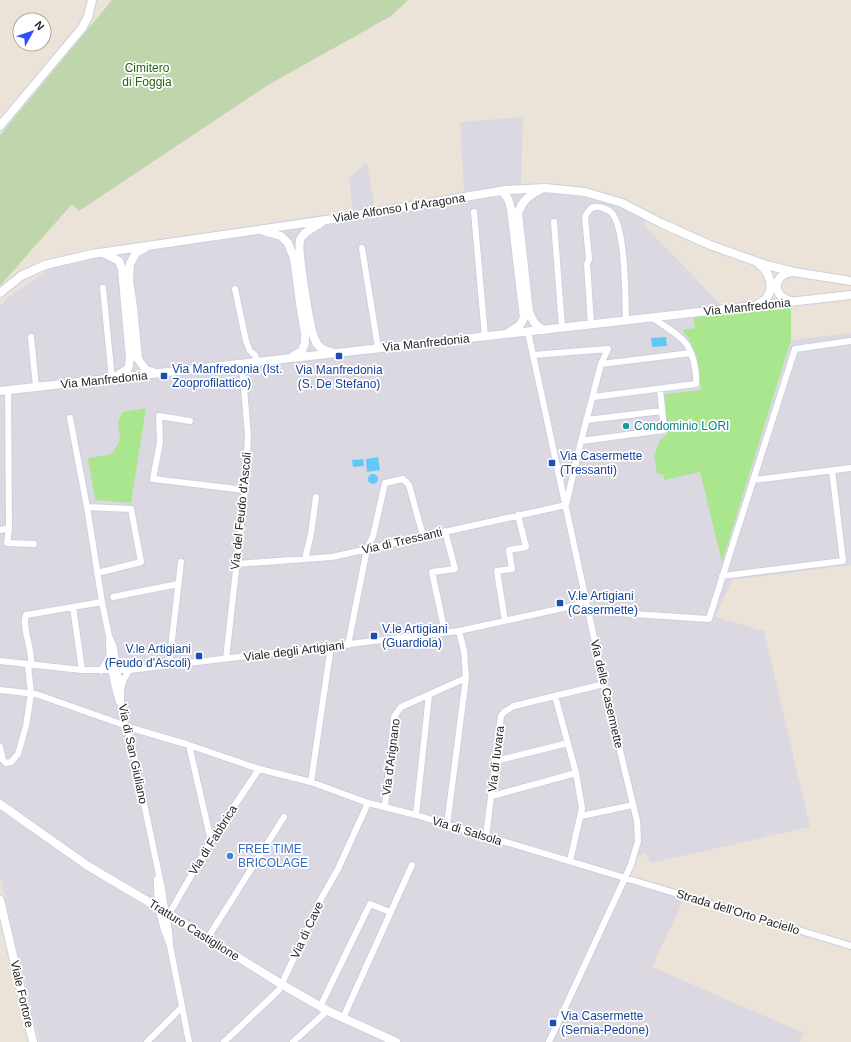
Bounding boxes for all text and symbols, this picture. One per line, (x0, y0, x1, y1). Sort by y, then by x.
north arrow (12, 12, 52, 52)
text: N (33, 19, 47, 33)
park label: Cimitero di Foggia (122, 61, 172, 89)
street label: Viale Alfonso I d'Aragona (332, 191, 466, 225)
street label: Via Manfredonia (703, 295, 791, 319)
street label: Via Manfredonia (382, 331, 470, 355)
marker: Via Manfredonia (S. De Stefano) (334, 351, 344, 361)
place label: Via Manfredonia (Ist. Zooprofilattico) (172, 362, 283, 390)
place label: Via Manfredonia (S. De Stefano) (295, 363, 383, 391)
street label: Via Manfredonia (60, 368, 148, 392)
marker: Via Manfredonia (Ist. Zooprofilattico) (159, 371, 169, 381)
place label: Condominio LORI (634, 419, 729, 433)
marker: Condominio LORI (621, 421, 631, 431)
place label: Via Casermette (Tressanti) (560, 449, 643, 477)
street label: Via del Feudo d'Ascoli (228, 452, 254, 570)
marker: Via Casermette (Tressanti) (547, 458, 557, 468)
street label: Via di Tressanti (361, 525, 443, 557)
place label: V.le Artigiani (Casermette) (568, 589, 638, 617)
marker: V.le Artigiani (Casermette) (555, 598, 565, 608)
place label: V.le Artigiani (Guardiola) (382, 622, 448, 650)
marker: V.le Artigiani (Guardiola) (369, 631, 379, 641)
street label: Viale degli Artigiani (243, 638, 345, 664)
street label: Via delle Casermette (588, 638, 626, 750)
place label: V.le Artigiani (Feudo d'Ascoli) (105, 642, 191, 670)
marker: V.le Artigiani (Feudo d'Ascoli) (194, 651, 204, 661)
street label: Via di San Giuliano (116, 703, 151, 806)
street label: Via d'Arignano (379, 717, 403, 796)
street label: Via di Iuvara (485, 725, 507, 793)
street label: Via di Fabbrica (186, 802, 240, 878)
street label: Via di Salsola (430, 814, 504, 848)
place label: FREE TIME BRICOLAGE (238, 842, 308, 870)
marker: FREE TIME BRICOLAGE (225, 851, 235, 861)
street label: Strada dell'Orto Paciello (675, 887, 802, 938)
street label: Tratturo Castiglione (146, 896, 242, 964)
street label: Via di Cave (288, 899, 326, 961)
street label: Viale Fortore (7, 959, 37, 1029)
place label: Via Casermette (Sernia-Pedone) (561, 1009, 649, 1037)
marker: Via Casermette (Sernia-Pedone) (548, 1018, 558, 1028)

